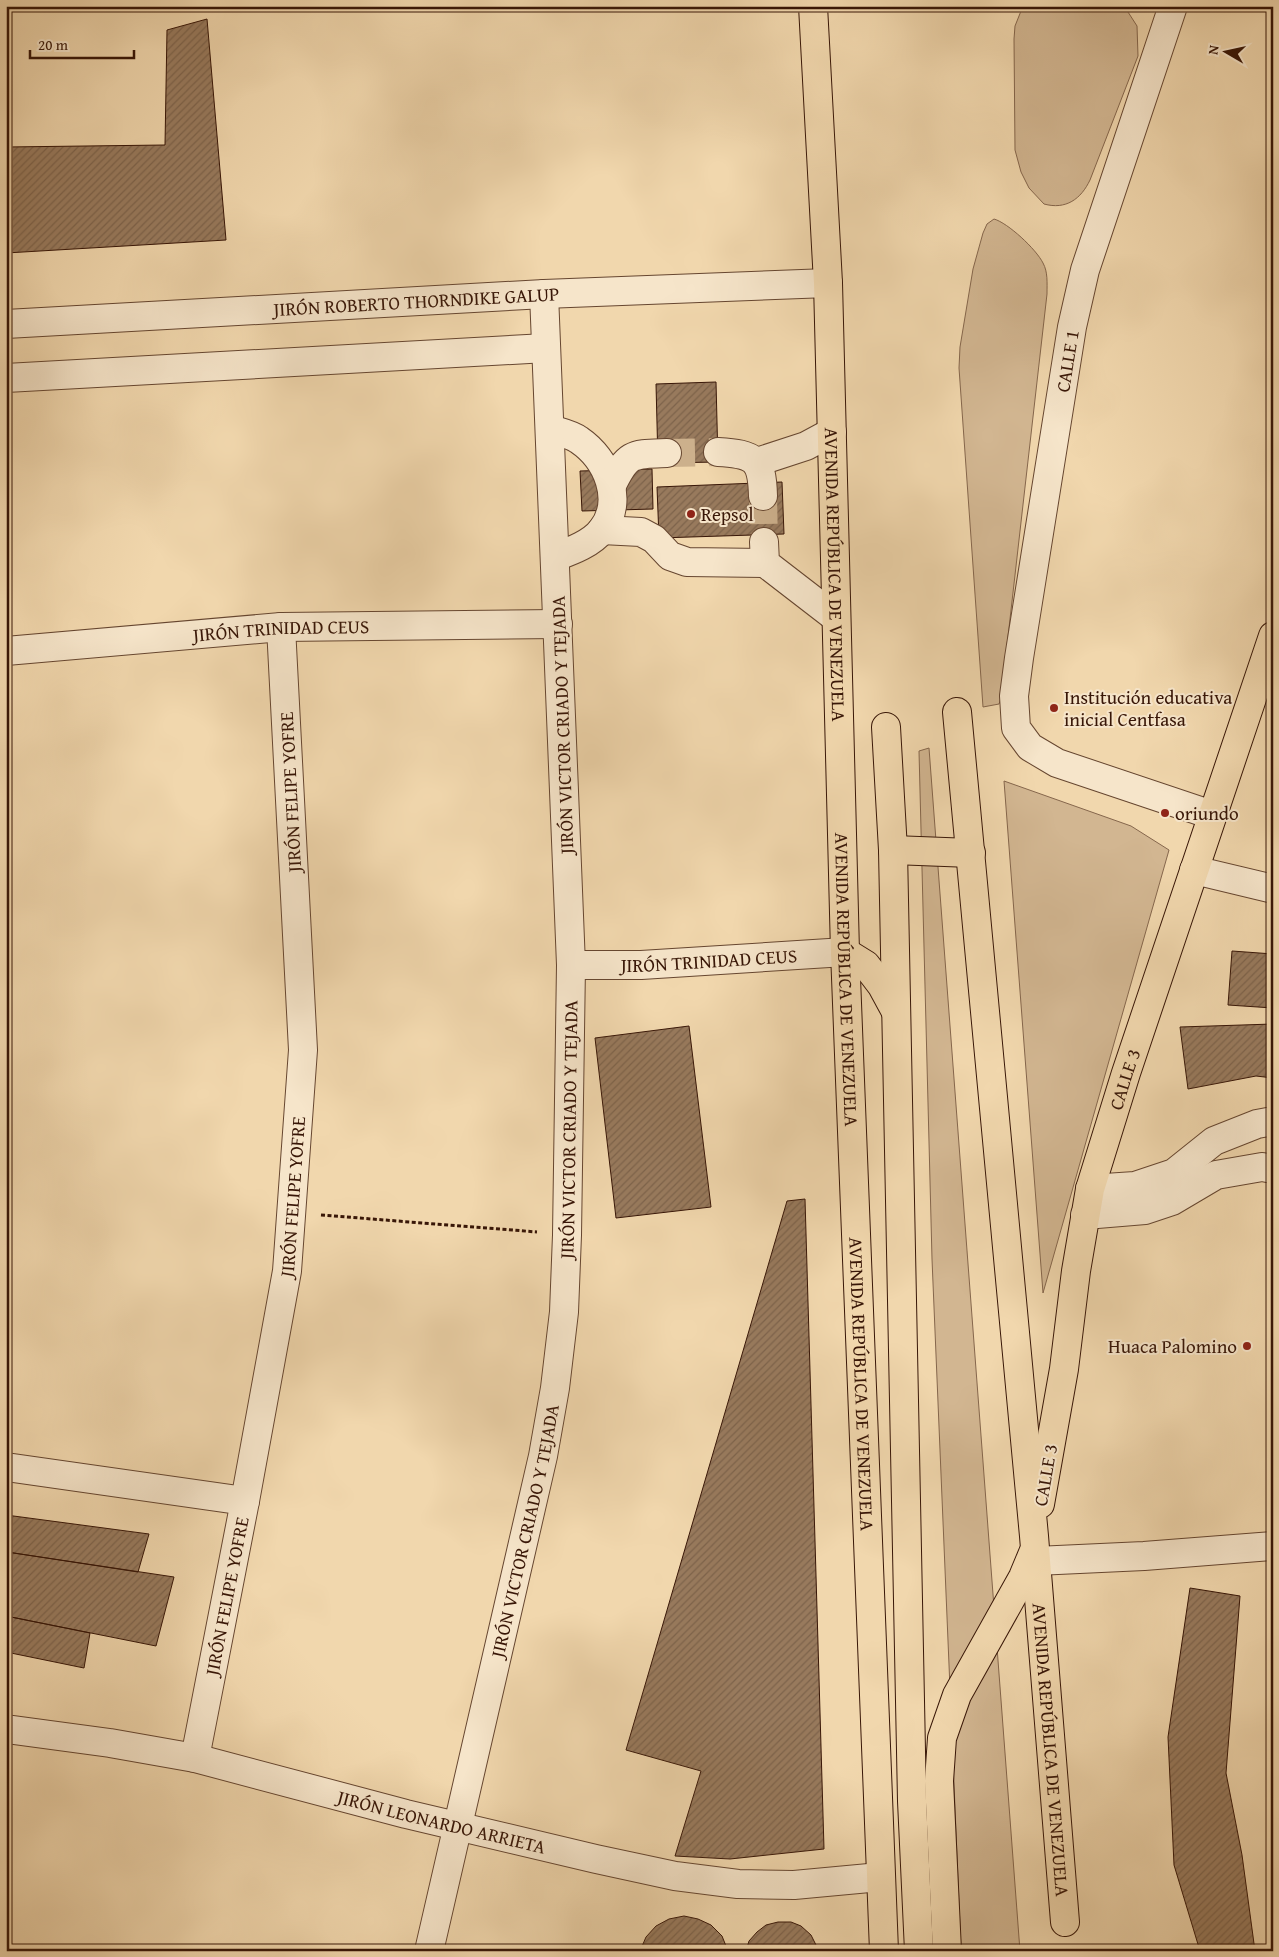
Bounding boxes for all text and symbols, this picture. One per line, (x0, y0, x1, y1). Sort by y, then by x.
scale bar (30, 28, 134, 60)
north arrow (1202, 28, 1252, 78)
text: 20 m (38, 34, 69, 55)
text: N (1203, 43, 1224, 56)
street label: JIRÓN ROBERTO THORNDIKE GALUP (271, 279, 560, 323)
street label: CALLE 1 (1048, 328, 1086, 394)
street label: AVENIDA REPÚBLICA DE VENEZUELA (818, 427, 853, 722)
place label: Repsol (701, 500, 754, 528)
marker: Repsol (685, 508, 697, 520)
street label: JIRÓN VICTOR CRIADO Y TEJADA (543, 595, 581, 857)
street label: JIRÓN TRINIDAD CEUS (190, 612, 369, 649)
place label: Institución educativa inicial Centfasa (1064, 683, 1232, 733)
marker: Institución educativa inicial Centfasa (1048, 702, 1060, 714)
street label: JIRÓN FELIPE YOFRE (272, 711, 308, 875)
place label: oriundo (1175, 799, 1239, 827)
marker: oriundo (1159, 807, 1171, 819)
street label: AVENIDA REPÚBLICA DE VENEZUELA (828, 832, 866, 1127)
street label: JIRÓN TRINIDAD CEUS (619, 941, 798, 979)
street label: JIRÓN VICTOR CRIADO Y TEJADA (552, 1000, 584, 1262)
street label: CALLE 3 (1101, 1045, 1147, 1113)
street label: JIRÓN FELIPE YOFRE (272, 1115, 312, 1282)
street label: AVENIDA REPÚBLICA DE VENEZUELA (842, 1236, 882, 1532)
place label: Huaca Palomino (1108, 1332, 1237, 1360)
marker: Huaca Palomino (1241, 1340, 1253, 1352)
street label: JIRÓN VICTOR CRIADO Y TEJADA (483, 1401, 566, 1662)
street label: CALLE 3 (1026, 1442, 1064, 1508)
street label: JIRÓN FELIPE YOFRE (197, 1514, 256, 1680)
street label: AVENIDA REPÚBLICA DE VENEZUELA (1025, 1602, 1077, 1898)
street label: JIRÓN LEONARDO ARRIETA (332, 1782, 549, 1861)

